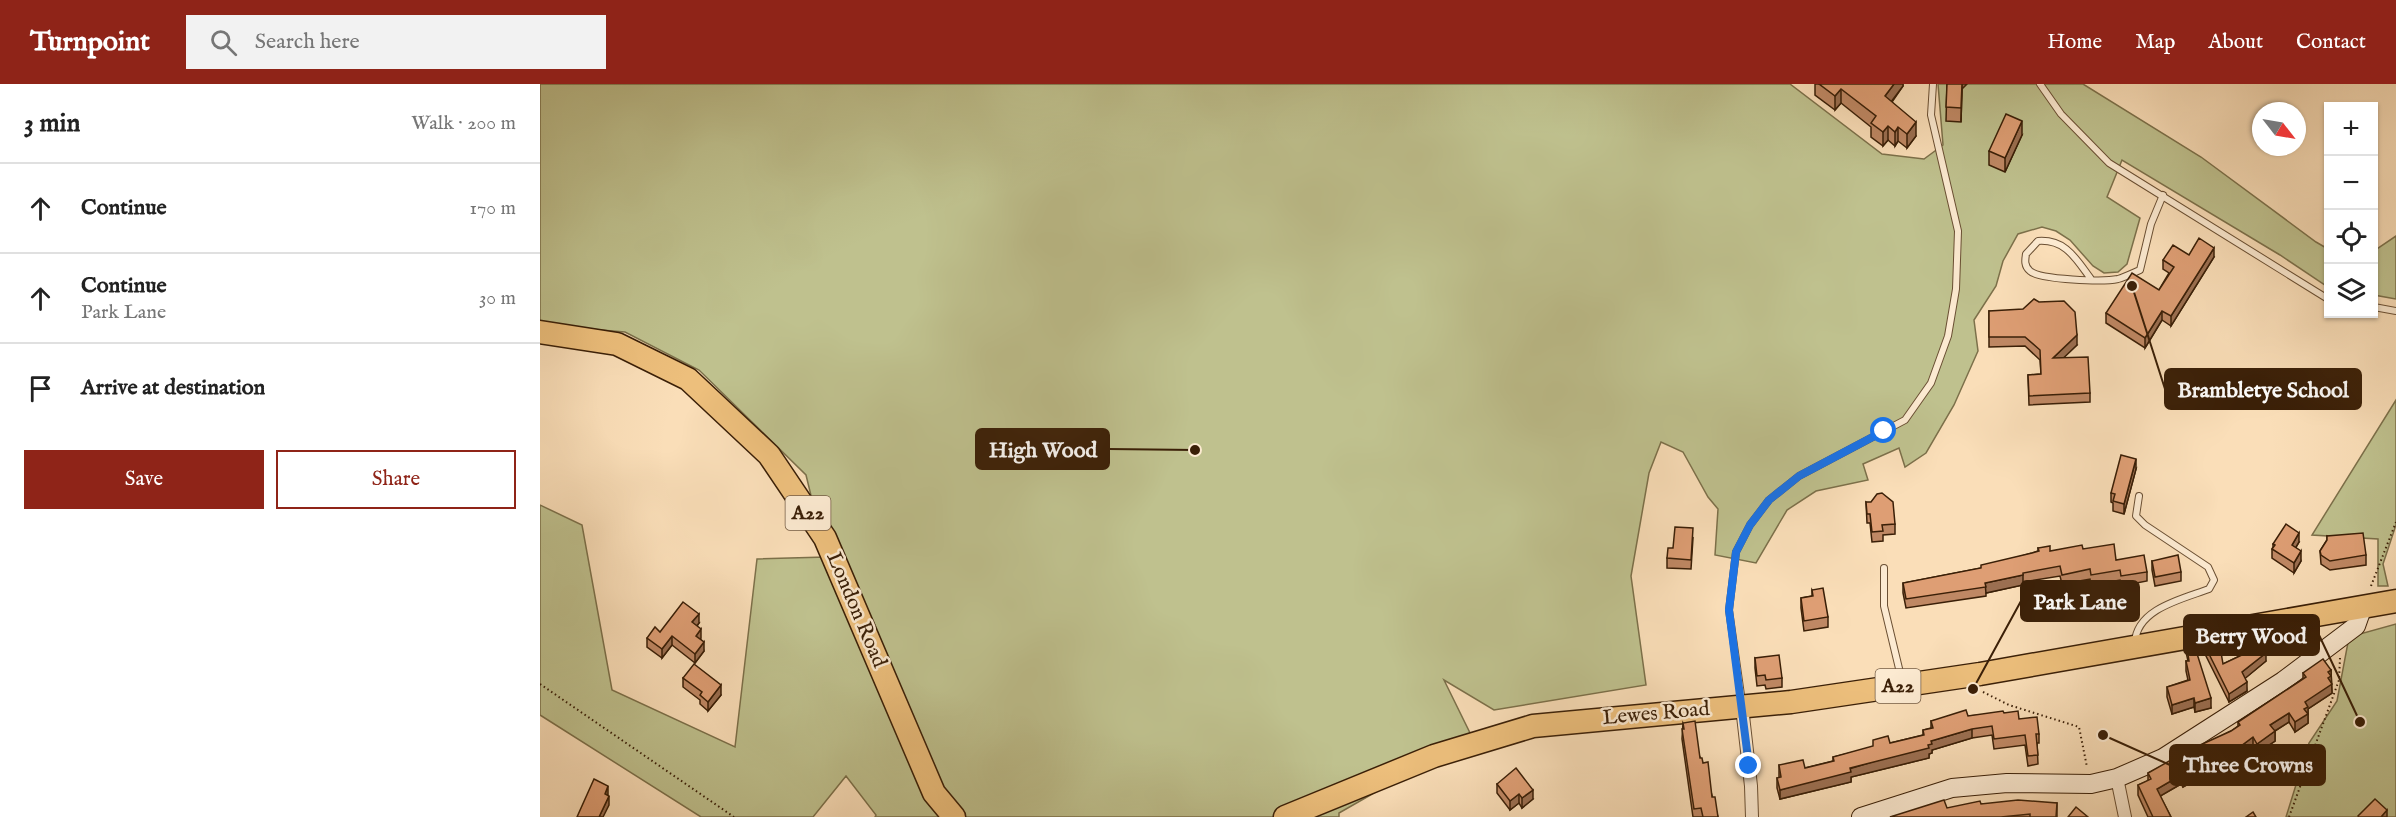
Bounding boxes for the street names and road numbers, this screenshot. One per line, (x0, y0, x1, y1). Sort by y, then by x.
road number: A22 (786, 496, 830, 530)
street label: London Road (819, 548, 893, 673)
road number: A22 (1876, 669, 1920, 703)
street label: Lewes Road (1601, 696, 1712, 732)

